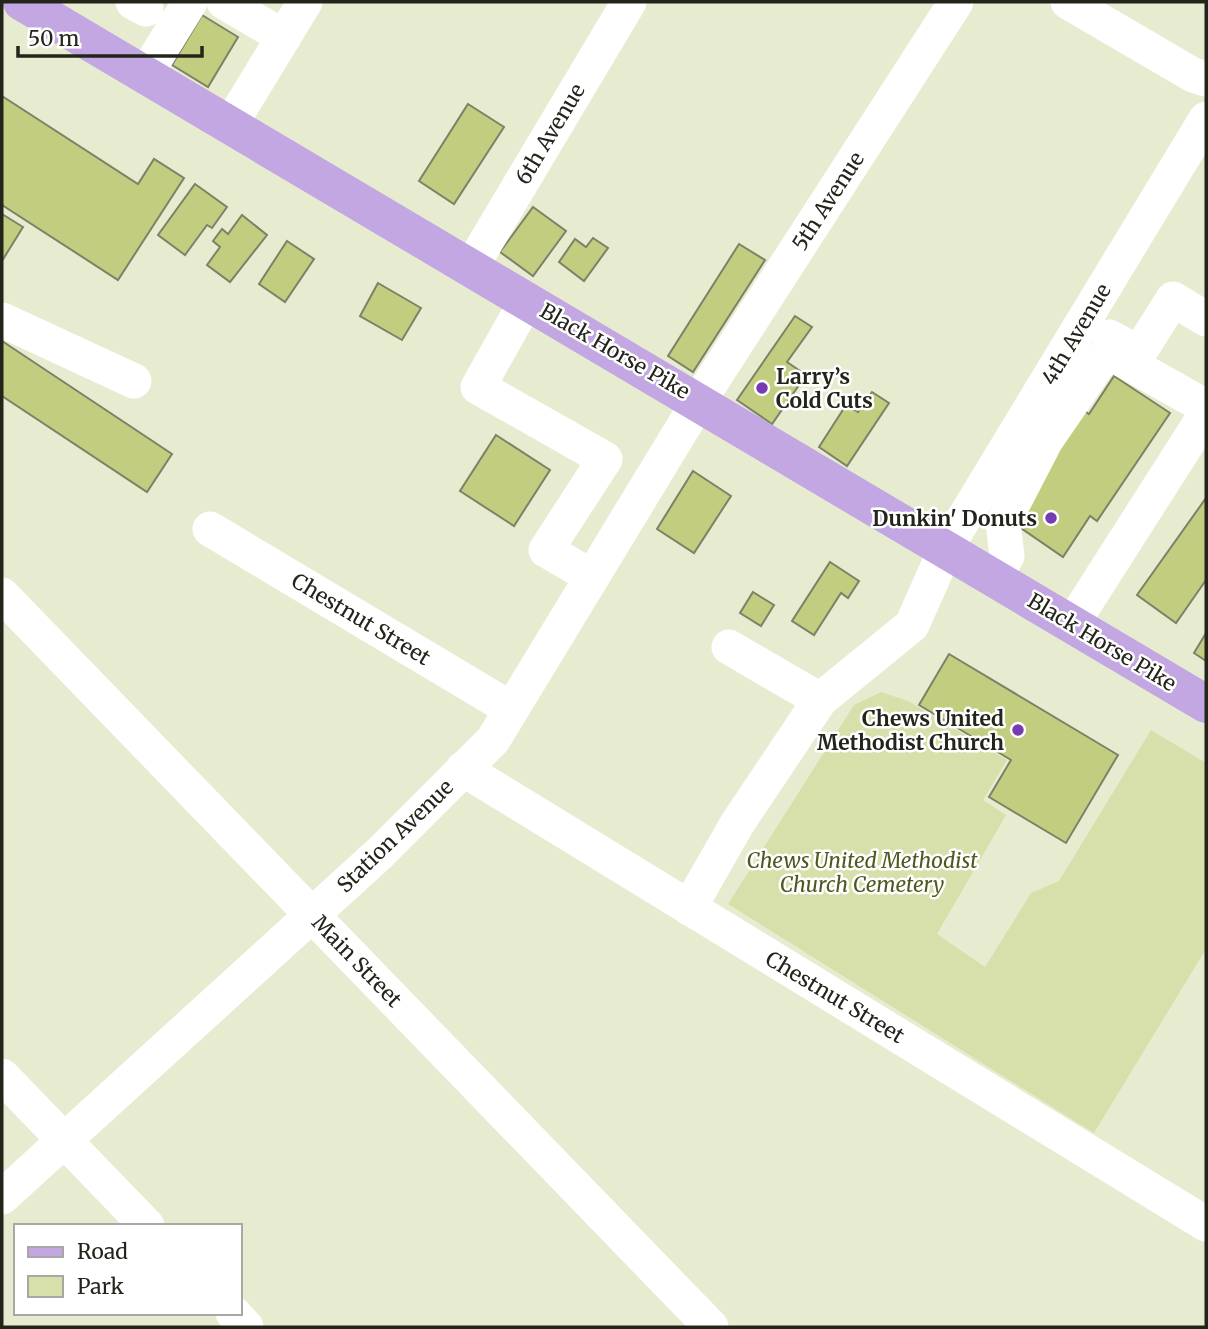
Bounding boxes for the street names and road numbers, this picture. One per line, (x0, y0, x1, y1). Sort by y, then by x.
street label: 6th Avenue (509, 79, 591, 189)
street label: 5th Avenue (786, 147, 870, 255)
street label: 4th Avenue (1035, 278, 1117, 389)
street label: Black Horse Pike (535, 297, 695, 405)
street label: Chestnut Street (287, 567, 435, 671)
street label: Black Horse Pike (1023, 587, 1181, 697)
street label: Station Avenue (331, 774, 459, 898)
street label: Main Street (306, 909, 408, 1013)
street label: Chestnut Street (761, 945, 909, 1049)

